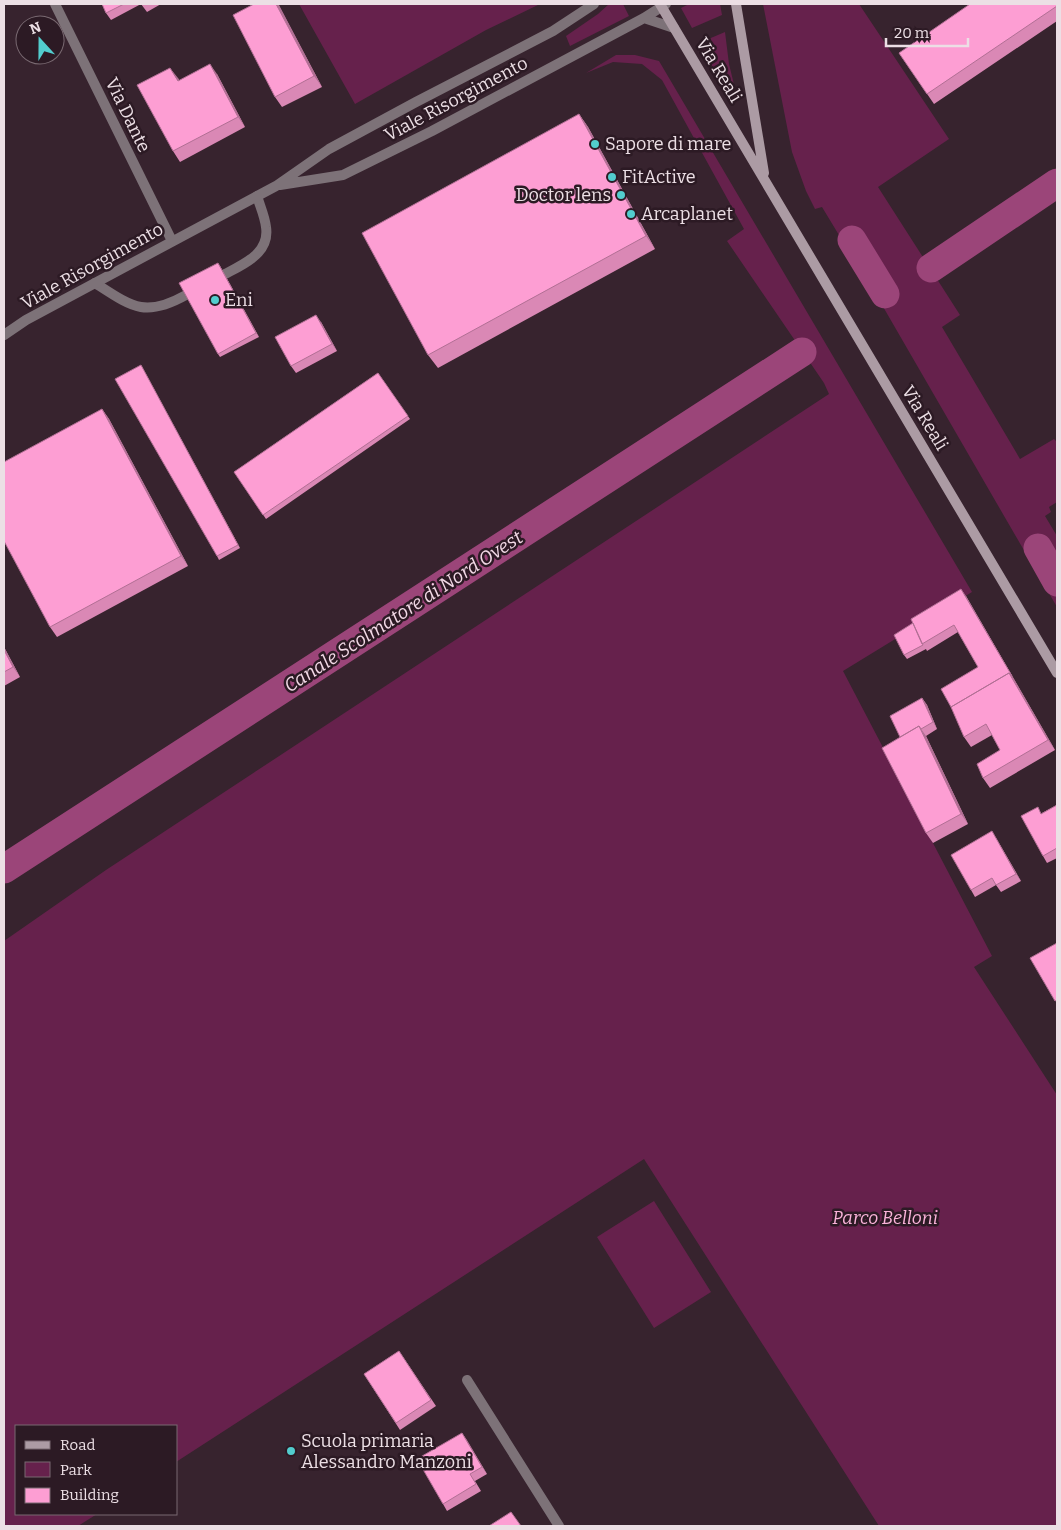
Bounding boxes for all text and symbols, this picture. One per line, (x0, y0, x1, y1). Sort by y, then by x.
north arrow (15, 15, 65, 65)
scale bar (886, 15, 968, 47)
text: N (27, 18, 44, 38)
text: 20 m (894, 24, 930, 42)
street label: Via Reali (691, 34, 747, 106)
street label: Viale Risorgimento (381, 52, 531, 146)
street label: Via Dante (101, 74, 155, 156)
place label: Sapore di mare (605, 133, 731, 155)
marker: Sapore di mare (589, 138, 601, 150)
place label: FitActive (622, 166, 696, 188)
marker: FitActive (606, 171, 618, 183)
place label: Doctor lens (516, 184, 611, 206)
marker: Doctor lens (615, 189, 627, 201)
place label: Arcaplanet (641, 203, 733, 225)
marker: Arcaplanet (625, 208, 637, 220)
street label: Viale Risorgimento (17, 218, 167, 314)
place label: Eni (225, 289, 253, 311)
marker: Eni (209, 294, 221, 306)
street label: Via Reali (897, 382, 953, 454)
water label: Canale Scolmatore di Nord Ovest (280, 525, 527, 697)
park label: Parco Belloni (832, 1207, 938, 1229)
legend (15, 1425, 178, 1515)
place label: Scuola primaria Alessandro Manzoni (301, 1430, 472, 1473)
text: Road (60, 1436, 95, 1454)
marker: Scuola primaria Alessandro Manzoni (285, 1445, 297, 1457)
text: Park (60, 1461, 92, 1479)
text: Building (60, 1486, 119, 1504)

